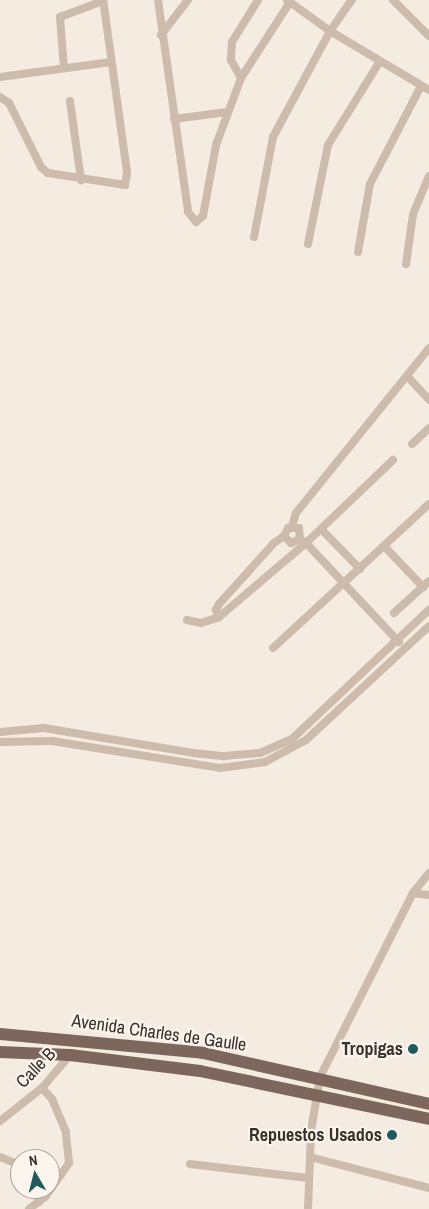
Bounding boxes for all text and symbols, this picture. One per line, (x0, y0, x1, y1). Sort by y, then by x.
street label: Avenida Charles de Gaulle (70, 1010, 248, 1056)
place label: Tropigas (341, 1038, 403, 1060)
street label: Calle B (12, 1043, 60, 1093)
marker: Tropigas (407, 1043, 419, 1055)
place label: Repuestos Usados (249, 1124, 382, 1146)
marker: Repuestos Usados (386, 1129, 398, 1141)
north arrow (10, 1149, 60, 1199)
text: N (28, 1151, 38, 1170)

